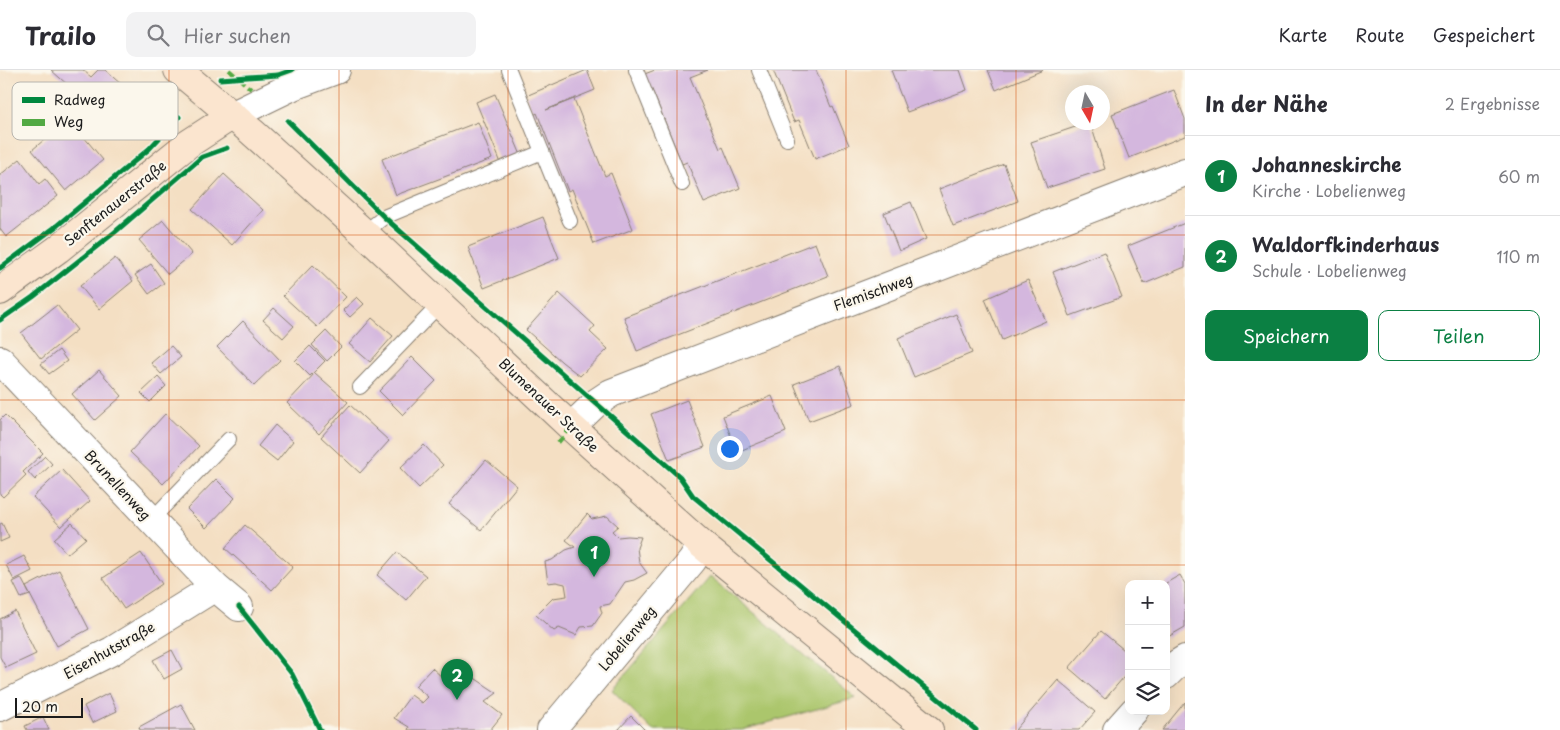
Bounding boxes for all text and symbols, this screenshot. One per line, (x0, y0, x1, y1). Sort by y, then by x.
search box (126, 12, 476, 57)
text: Trailo (25, 17, 96, 53)
icon: search (144, 21, 172, 49)
text: Hier suchen (184, 21, 291, 49)
text: Karte (1279, 21, 1327, 48)
text: Route (1355, 21, 1405, 48)
text: Gespeichert (1433, 21, 1535, 48)
legend (12, 82, 178, 140)
north arrow (1065, 85, 1110, 130)
text: In der Nähe (1205, 87, 1327, 119)
text: Radweg (54, 89, 106, 110)
text: 2 Ergebnisse (1445, 91, 1540, 115)
text: Weg (54, 111, 83, 132)
text: Johanneskirche (1252, 150, 1402, 178)
street label: Senftenauerstraße (59, 155, 171, 251)
text: 1 (1217, 164, 1225, 188)
text: 60 m (1498, 164, 1540, 188)
text: Kirche · Lobelienweg (1252, 178, 1406, 202)
text: Waldorfkinderhaus (1252, 230, 1439, 258)
text: 2 (1215, 244, 1227, 268)
text: 110 m (1497, 244, 1540, 268)
text: Schule · Lobelienweg (1252, 258, 1407, 282)
street label: Flemischweg (830, 268, 916, 316)
button: Speichern (1205, 310, 1368, 361)
button: Teilen (1378, 310, 1540, 361)
street label: Blumenauer Straße (494, 353, 604, 457)
your location (717, 436, 743, 462)
street label: Brunellenweg (80, 445, 156, 525)
pin: 1 (578, 536, 610, 577)
map controls (1125, 580, 1170, 715)
button: + (1125, 580, 1170, 625)
street label: Lobelienweg (593, 601, 661, 675)
street label: Eisenhutstraße (59, 616, 159, 684)
button: − (1125, 625, 1170, 670)
pin: 2 (441, 659, 473, 700)
button: layers (1125, 670, 1170, 715)
scale bar (15, 695, 82, 718)
text: 20 m (22, 696, 58, 717)

